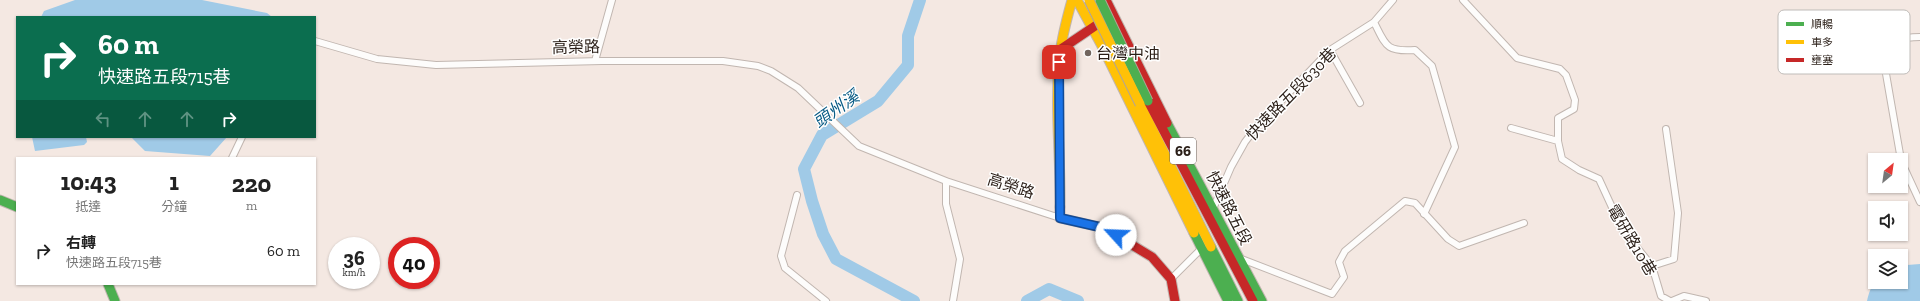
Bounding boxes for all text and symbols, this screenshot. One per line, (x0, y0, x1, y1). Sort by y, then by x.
legend (1778, 10, 1910, 74)
text: 順暢 (1811, 18, 1833, 31)
text: 60 m (98, 28, 159, 61)
icon: right (32, 32, 84, 84)
text: 車多 (1811, 36, 1833, 49)
street label: 高榮路 (552, 37, 600, 57)
place label: 台灣中油 (1096, 44, 1160, 63)
street label: 快速路五段630巷 (1242, 44, 1340, 144)
pin (1042, 45, 1076, 79)
marker: 台灣中油 (1083, 48, 1093, 58)
icon: arrive (1048, 51, 1070, 73)
text: 壅塞 (1811, 54, 1833, 67)
text: 快速路五段715巷 (98, 66, 231, 88)
water label: 頭州溪 (809, 85, 864, 132)
icon: left (92, 108, 114, 130)
icon: ahead (134, 108, 156, 130)
icon: ahead (176, 108, 198, 130)
icon: right (218, 108, 240, 130)
road number: 66 (1170, 138, 1196, 164)
north arrow (1868, 153, 1908, 193)
map controls (1868, 153, 1908, 289)
text: 10:43 (61, 167, 117, 196)
text: 1 (169, 167, 179, 196)
street label: 快速路五段 (1202, 168, 1256, 248)
text: 220 (232, 169, 271, 198)
street label: 高榮路 (985, 170, 1037, 202)
text: m (246, 198, 257, 213)
text: 抵達 (76, 199, 102, 214)
text: 分鐘 (161, 199, 187, 214)
street label: 電研路10巷 (1603, 201, 1661, 279)
button: sound (1868, 201, 1908, 241)
position arrow (1095, 214, 1137, 256)
text: 右轉 (66, 234, 96, 252)
speed limit sign: 40 (388, 237, 440, 289)
icon: right (32, 240, 54, 262)
text: 60 m (267, 242, 300, 260)
text: 36 (343, 246, 365, 270)
button: layers (1868, 249, 1908, 289)
text: 快速路五段715巷 (66, 255, 162, 270)
text: km/h (343, 267, 365, 279)

